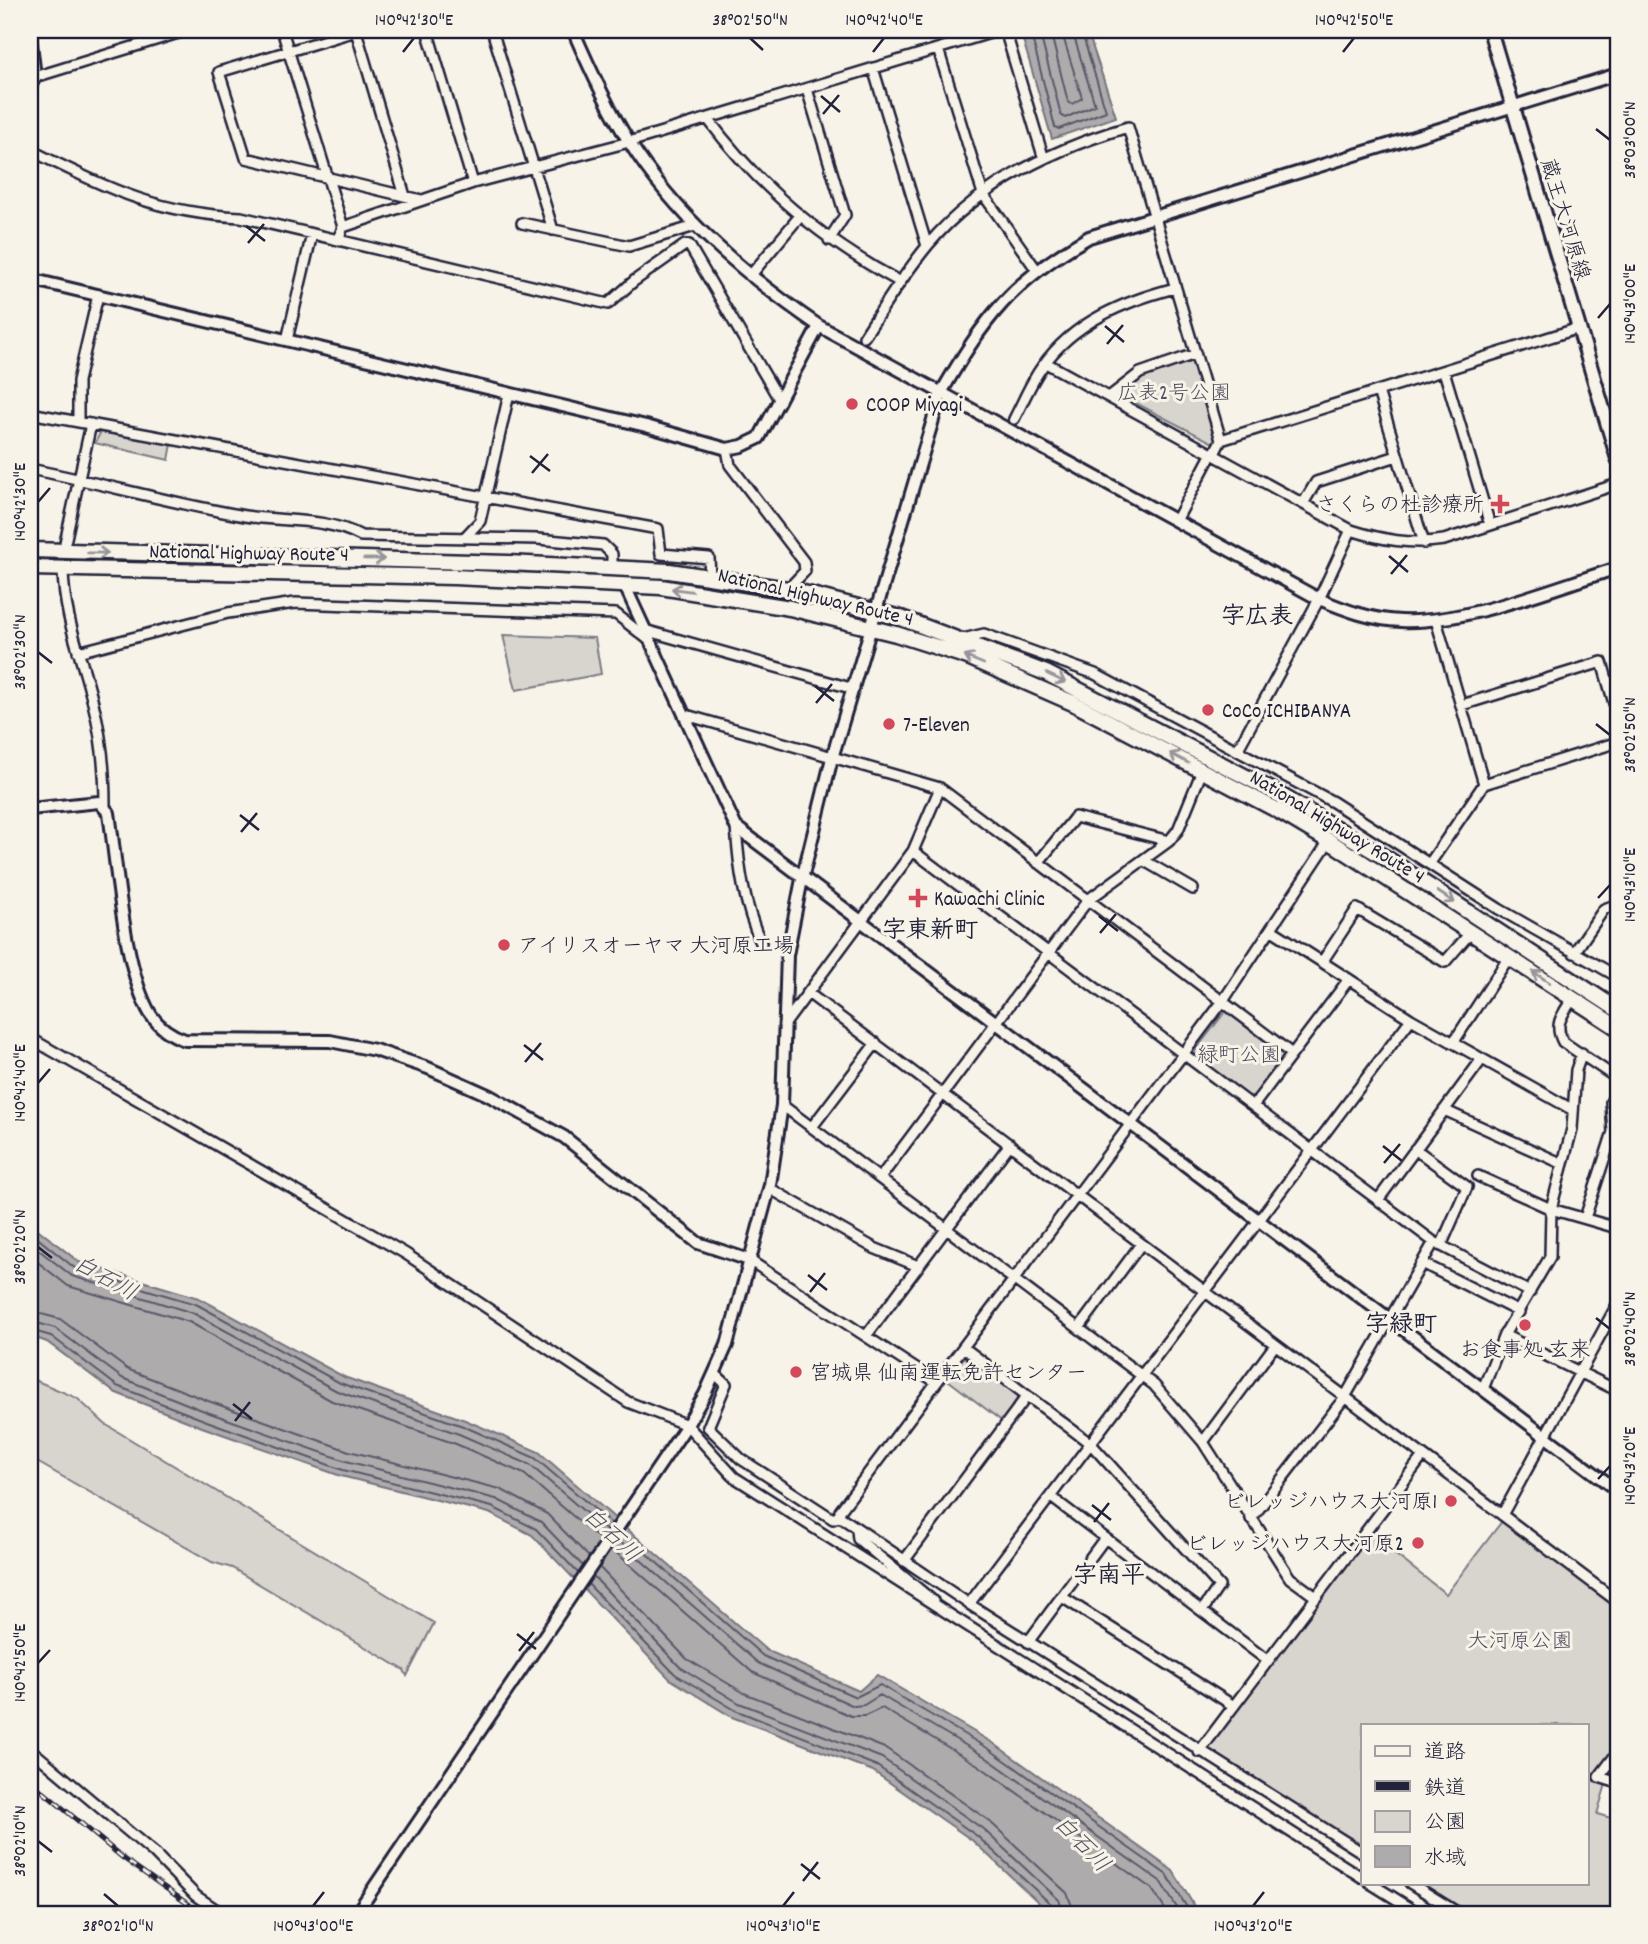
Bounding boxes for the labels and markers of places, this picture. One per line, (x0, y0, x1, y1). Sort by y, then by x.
place label: COOP Miyagi (866, 392, 963, 422)
marker: COOP Miyagi (844, 396, 860, 412)
place label: さくらの杜診療所 (1316, 492, 1484, 522)
marker: さくらの杜診療所 (1490, 494, 1510, 514)
place label: CoCo ICHIBANYA (1222, 698, 1351, 728)
marker: CoCo ICHIBANYA (1200, 702, 1216, 718)
place label: 7-Eleven (903, 712, 970, 742)
marker: 7-Eleven (881, 716, 897, 732)
place label: Kawachi Clinic (934, 886, 1045, 916)
marker: Kawachi Clinic (908, 888, 928, 908)
place label: アイリスオーヤマ 大河原工場 (518, 933, 795, 963)
marker: アイリスオーヤマ 大河原工場 (496, 937, 512, 953)
marker: お食事処 玄来 (1517, 1317, 1533, 1333)
place label: お食事処 玄来 (1460, 1337, 1590, 1367)
place label: 宮城県 仙南運転免許センター (810, 1360, 1087, 1390)
marker: 宮城県 仙南運転免許センター (788, 1364, 804, 1380)
place label: ビレッジハウス大河原1 (1224, 1489, 1437, 1519)
marker: ビレッジハウス大河原1 (1443, 1493, 1459, 1509)
place label: ビレッジハウス大河原2 (1186, 1531, 1404, 1561)
marker: ビレッジハウス大河原2 (1410, 1535, 1426, 1551)

